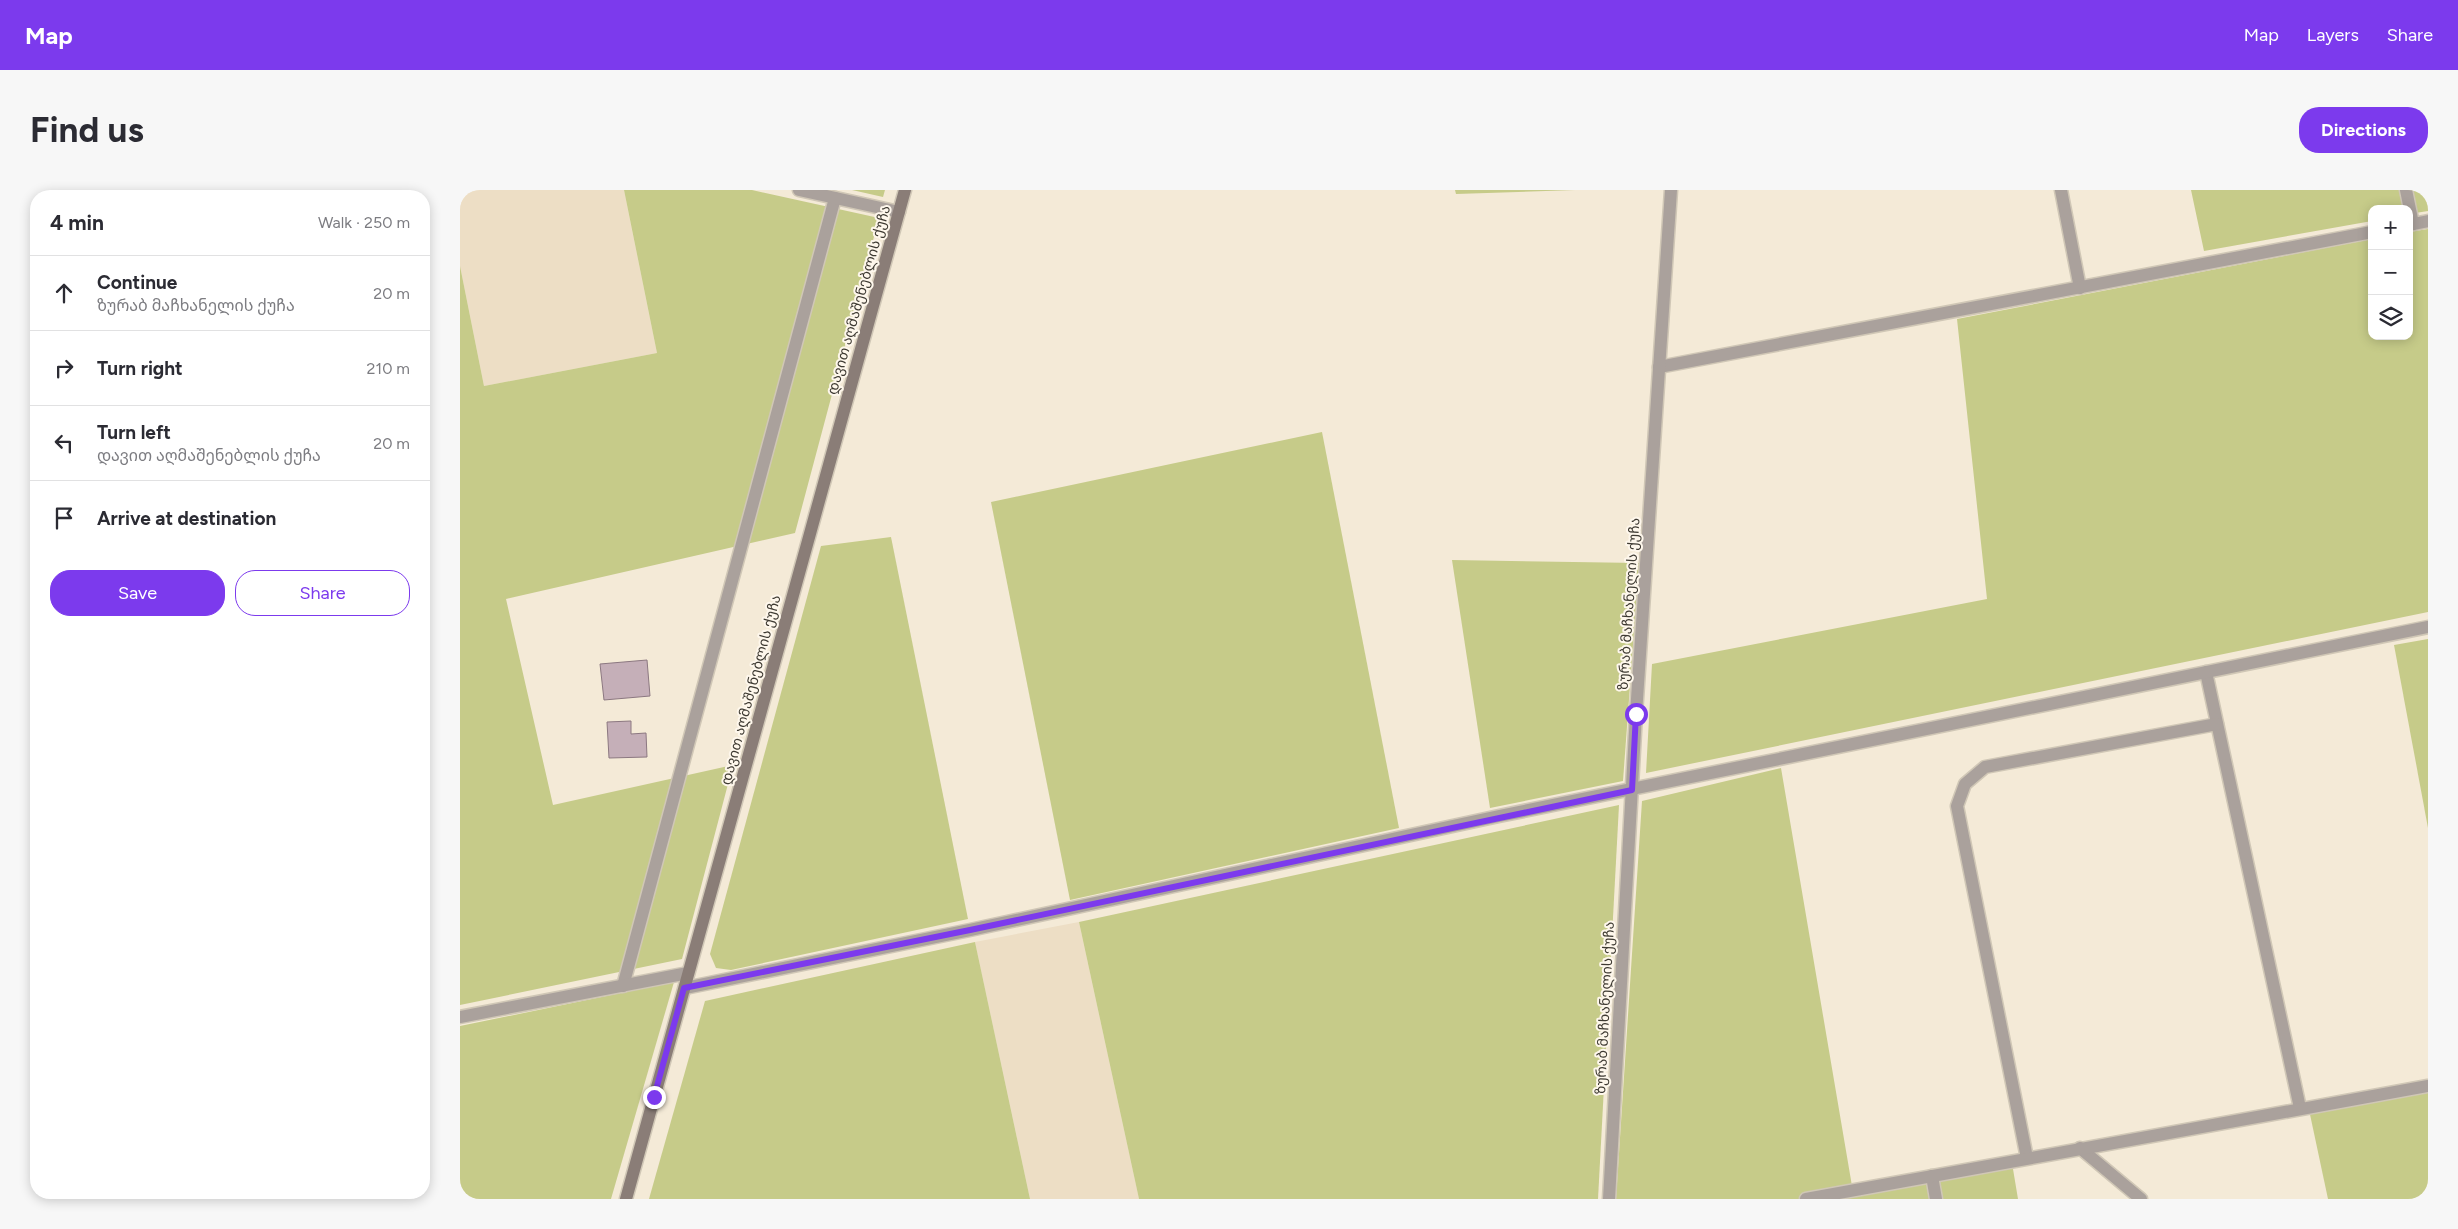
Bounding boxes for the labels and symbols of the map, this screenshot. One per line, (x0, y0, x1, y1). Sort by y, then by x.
street label: დავით აღმაშენებლის ქუჩა (824, 203, 894, 397)
street label: ზურაბ მაჩხანელის ქუჩა (1614, 517, 1644, 691)
street label: დავით აღმაშენებლის ქუჩა (717, 593, 785, 787)
route start (1625, 703, 1648, 726)
street label: ზურაბ მაჩხანელის ქუჩა (1592, 921, 1618, 1095)
route end (643, 1086, 666, 1109)

